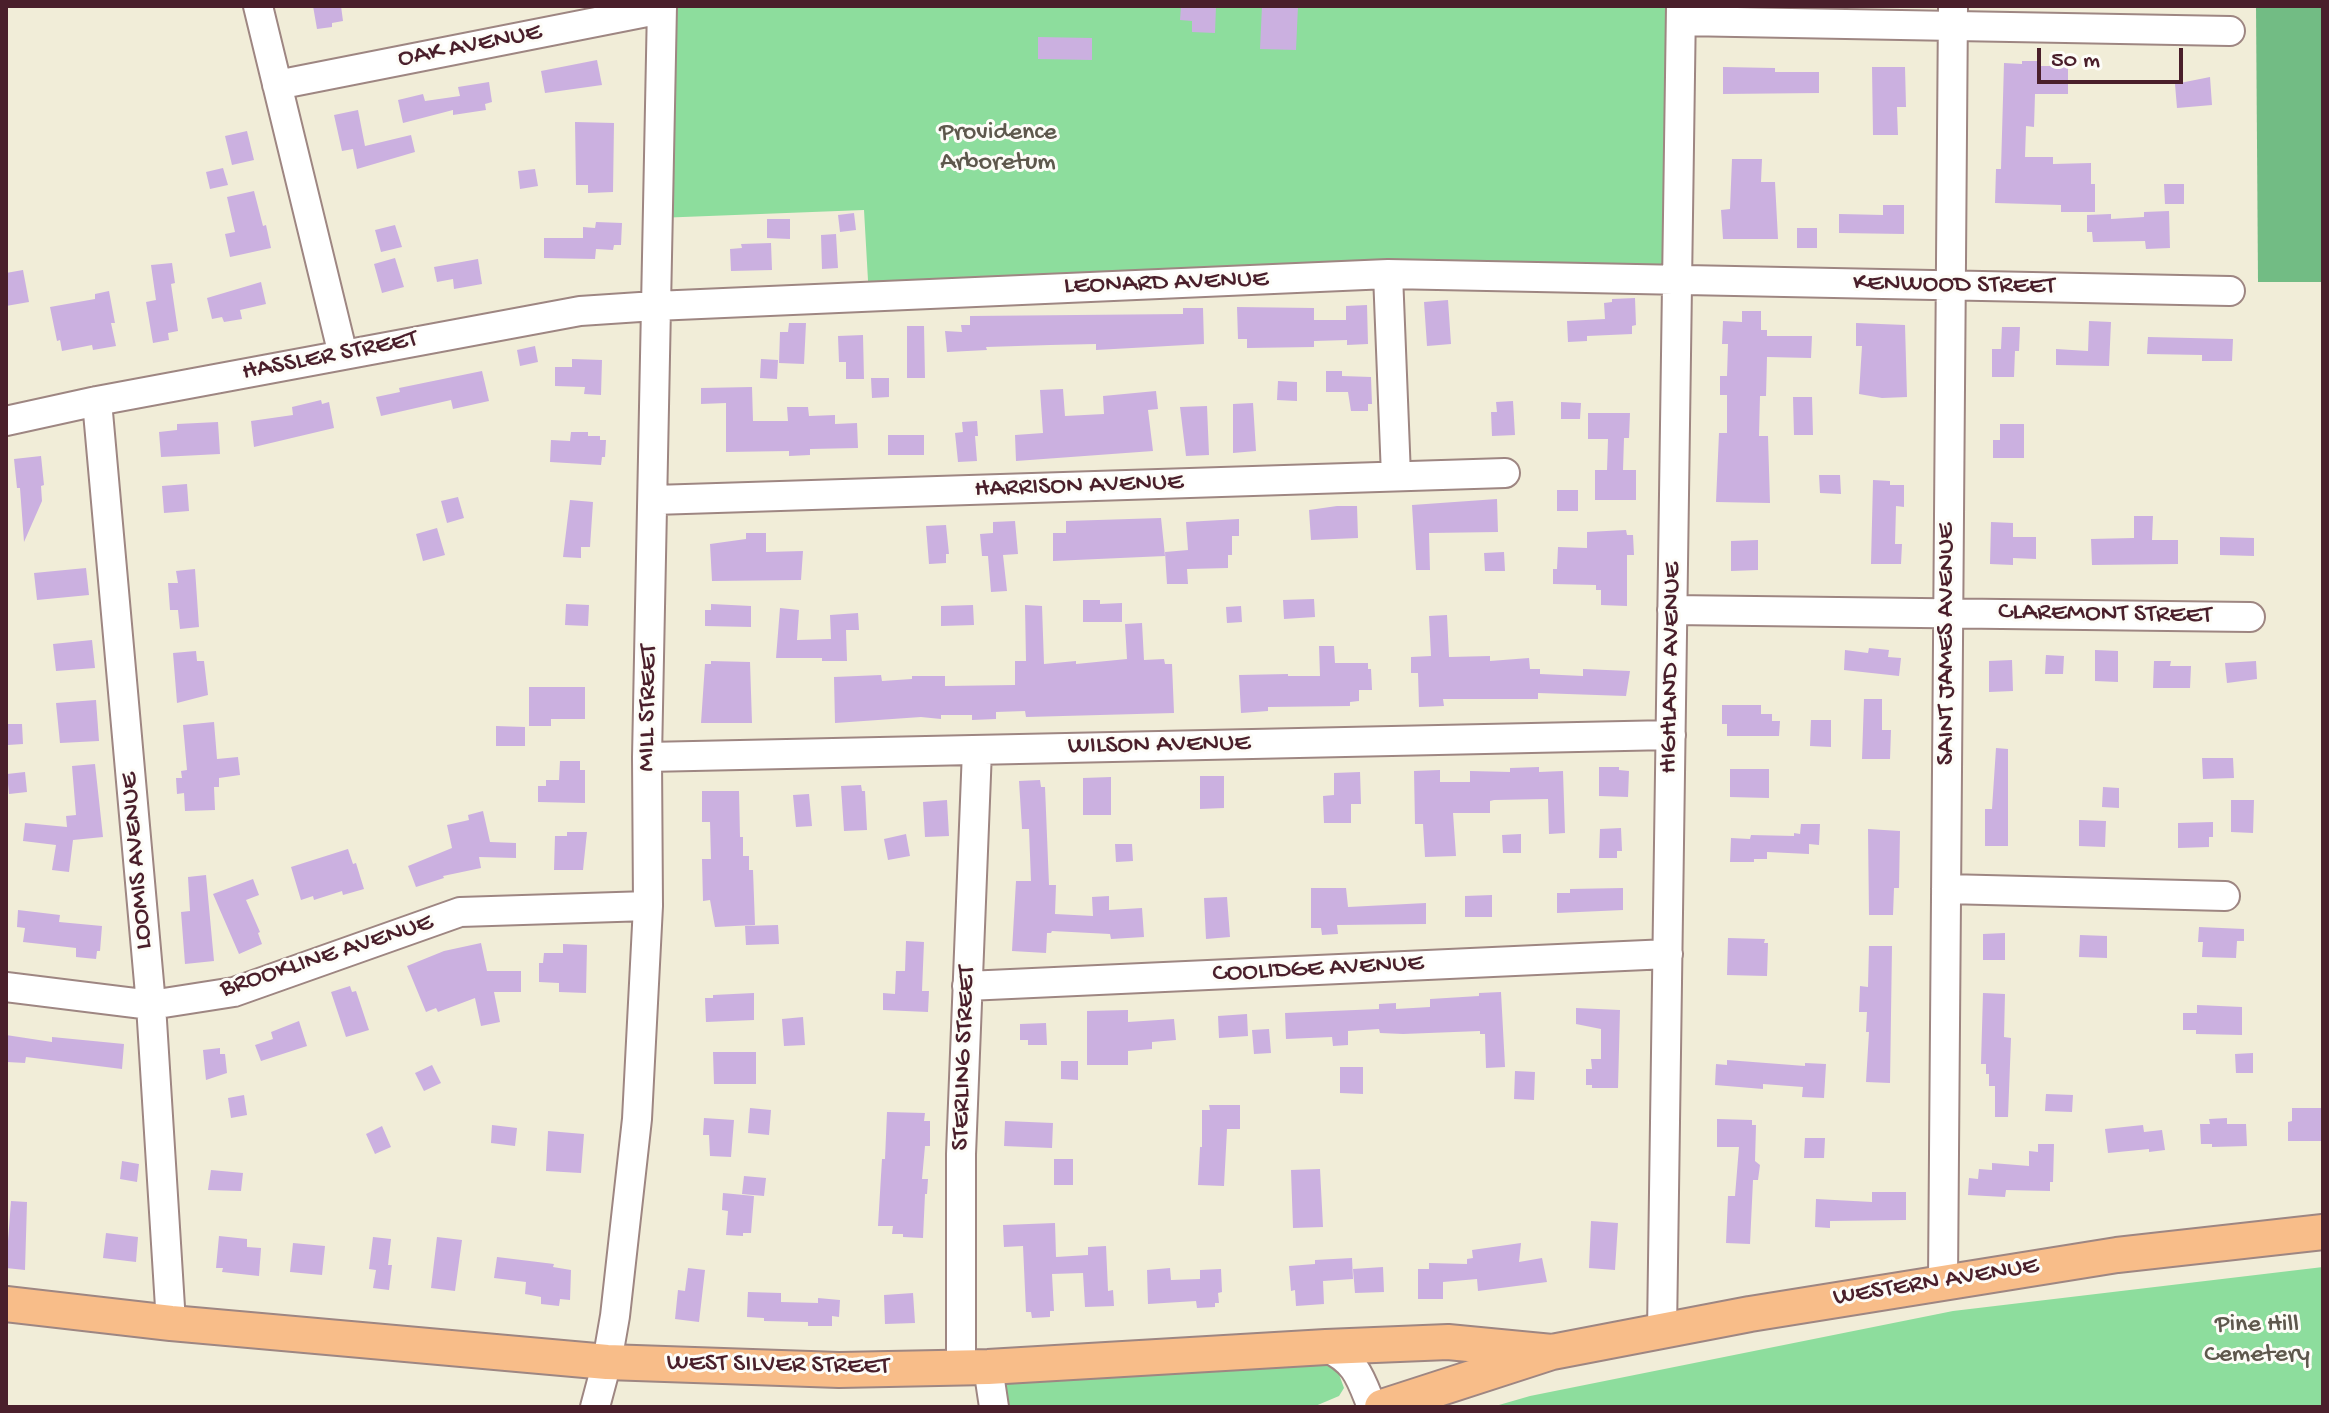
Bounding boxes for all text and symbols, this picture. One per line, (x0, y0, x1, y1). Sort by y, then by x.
street label: OAK AVENUE (396, 18, 544, 76)
scale bar (2041, 32, 2187, 82)
text: 50 m (2051, 47, 2100, 76)
park label: Providence Arboretum (939, 118, 1057, 180)
street label: LEONARD AVENUE (1063, 265, 1269, 303)
street label: KENWOOD STREET (1853, 269, 2055, 303)
street label: HASSLER STREET (240, 325, 420, 389)
street label: HARRISON AVENUE (974, 468, 1184, 506)
street label: SAINT JAMES AVENUE (1932, 523, 1964, 765)
street label: HIGHLAND AVENUE (1655, 562, 1689, 774)
street label: CLAREMONT STREET (1998, 598, 2212, 632)
street label: MILL STREET (632, 644, 666, 772)
street label: WILSON AVENUE (1067, 729, 1251, 763)
street label: LOOMIS AVENUE (115, 771, 161, 951)
street label: BROOKLINE AVENUE (217, 908, 437, 1006)
street label: COOLIDGE AVENUE (1212, 949, 1424, 991)
street label: STERLING STREET (946, 965, 984, 1151)
street label: WESTERN AVENUE (1831, 1251, 2041, 1315)
park label: Pine Hill Cemetery (2204, 1310, 2310, 1372)
street label: WEST SILVER STREET (666, 1348, 890, 1384)

